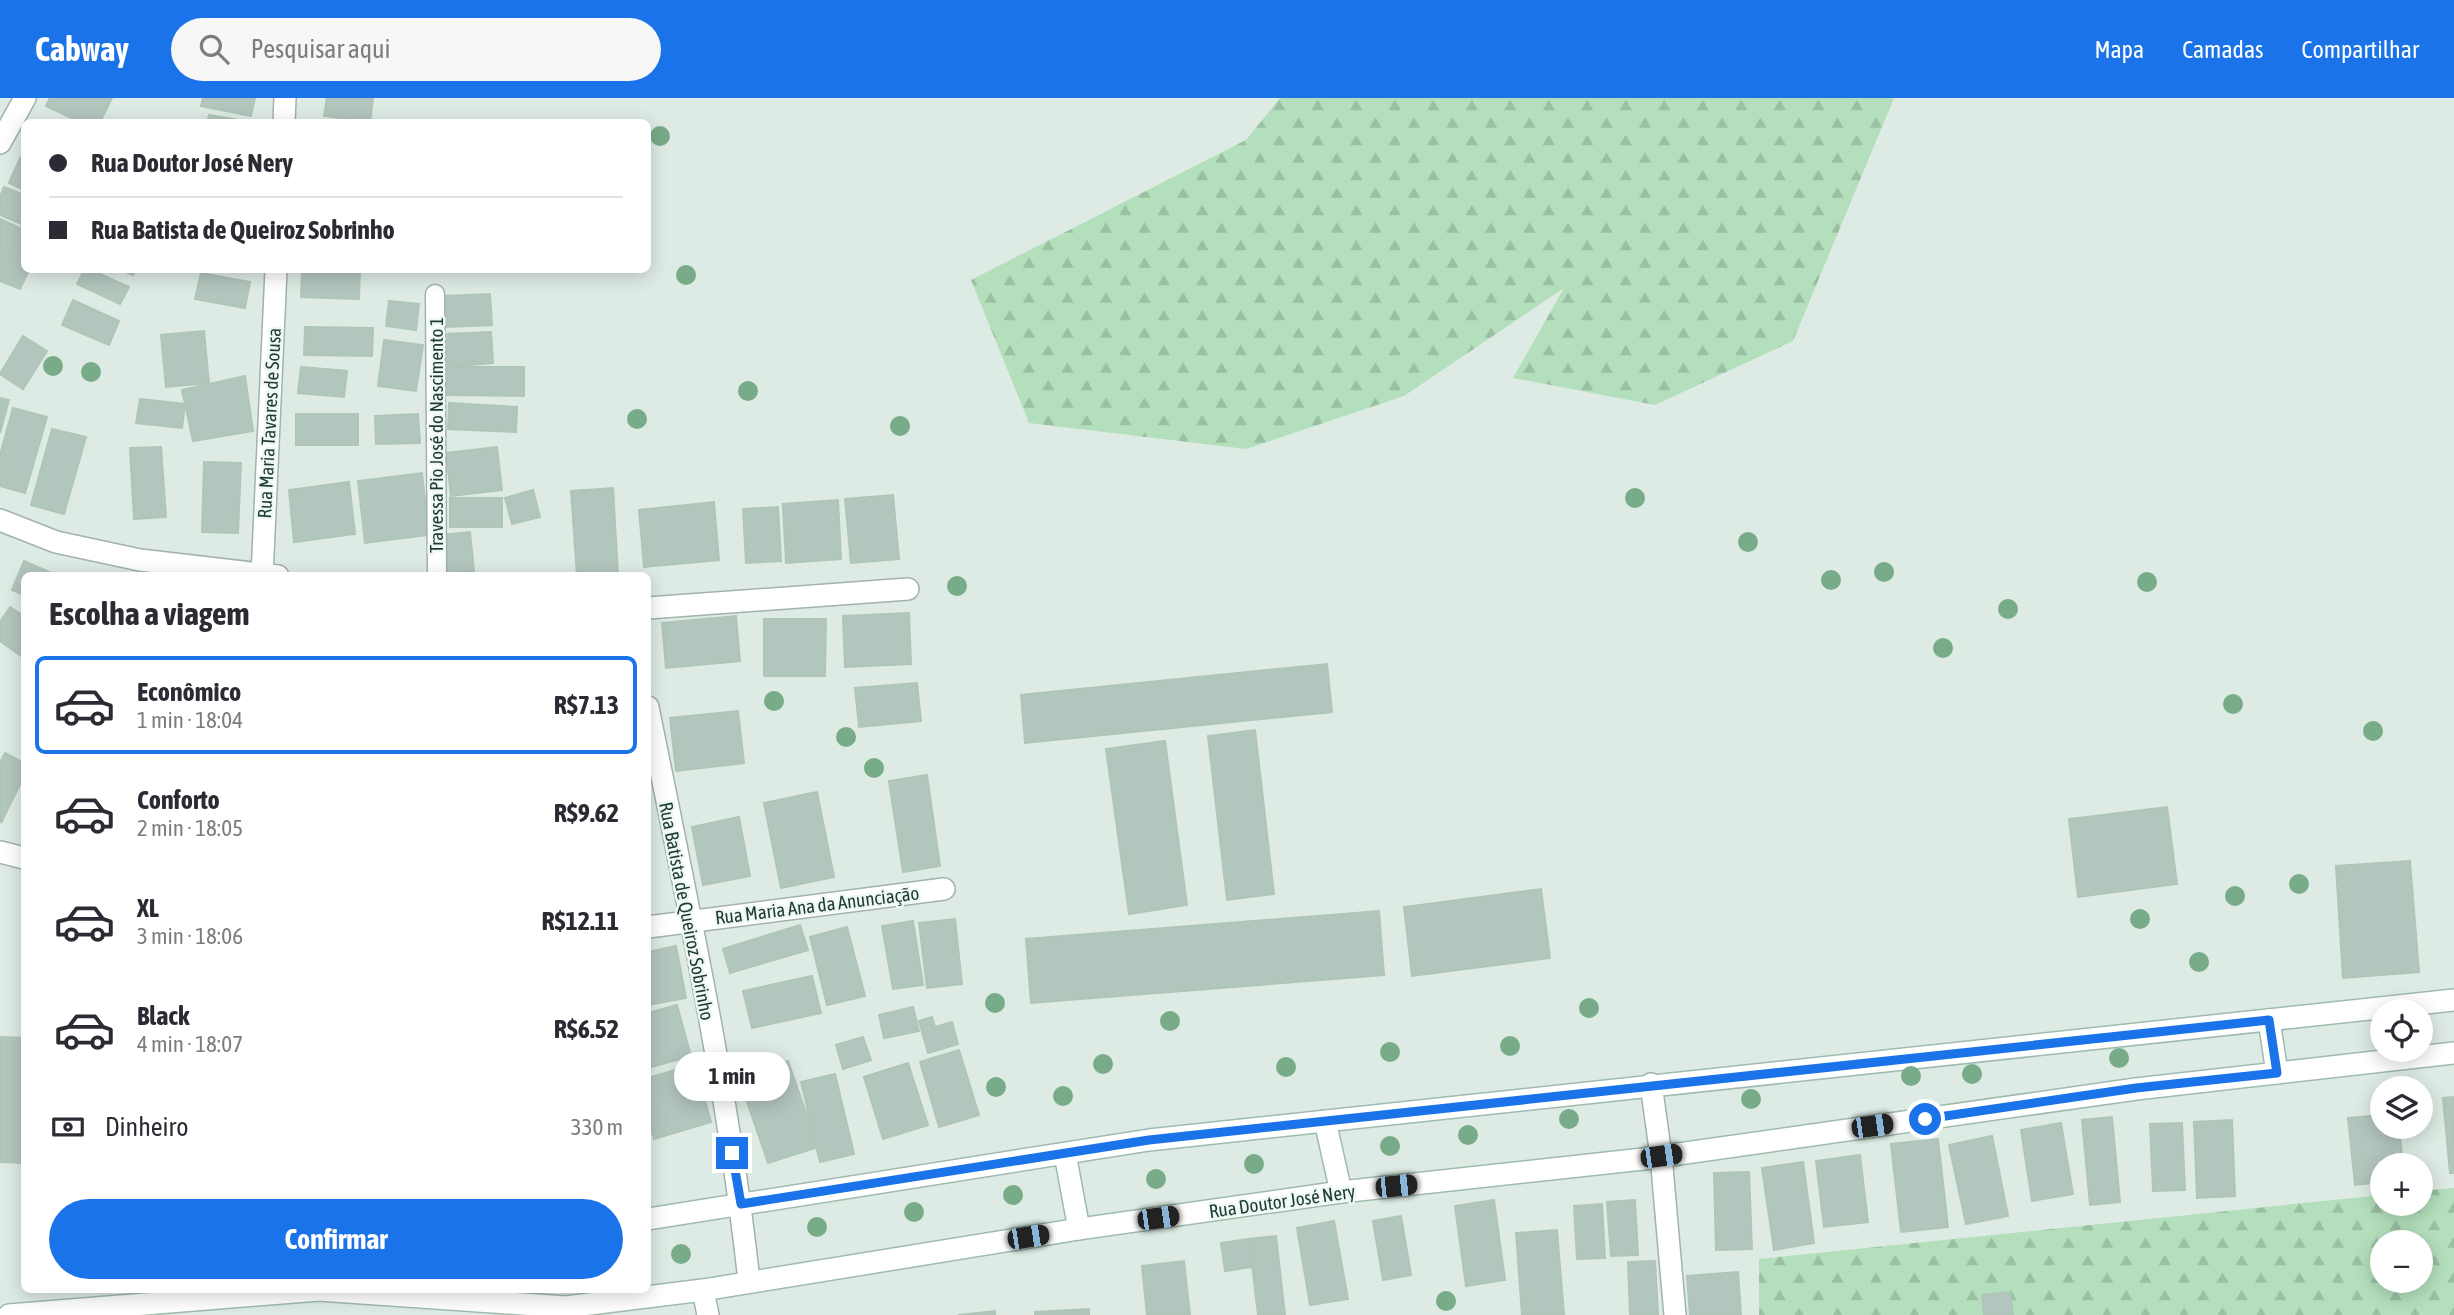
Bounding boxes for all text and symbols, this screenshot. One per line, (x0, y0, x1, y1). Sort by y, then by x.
search box (171, 18, 661, 81)
text: Cabway (35, 30, 129, 68)
icon: search (195, 30, 233, 68)
text: Pesquisar aqui (251, 34, 391, 64)
text: Mapa (2094, 36, 2144, 63)
text: Camadas (2182, 36, 2264, 63)
text: Compartilhar (2302, 36, 2419, 63)
text: Rua Doutor José Nery (91, 148, 293, 178)
text: Rua Batista de Queiroz Sobrinho (91, 215, 395, 245)
street label: Travessa Pio José do Nascimento 1 (425, 317, 447, 553)
street label: Rua Maria Tavares de Sousa (253, 327, 285, 519)
text: Escolha a viagem (49, 595, 249, 632)
icon: car (53, 674, 116, 737)
text: Econômico (137, 677, 241, 707)
text: R$7.13 (554, 690, 619, 720)
text: 1 min · 18:04 (137, 707, 243, 733)
icon: car (53, 782, 116, 845)
text: Conforto (137, 785, 220, 815)
text: R$9.62 (554, 798, 619, 828)
street label: Rua Batista de Queiroz Sobrinho (655, 800, 719, 1022)
text: 2 min · 18:05 (137, 815, 243, 841)
street label: Rua Maria Ana da Anunciação (714, 882, 920, 928)
icon: car (53, 890, 116, 953)
text: XL (137, 893, 159, 923)
text: R$12.11 (542, 906, 619, 936)
text: 3 min · 18:06 (137, 923, 243, 949)
icon: car (53, 998, 116, 1061)
map controls (2370, 999, 2433, 1293)
button: locate (2370, 999, 2433, 1062)
text: Black (137, 1001, 189, 1031)
text: R$6.52 (554, 1014, 619, 1044)
text: 4 min · 18:07 (137, 1031, 243, 1057)
callout: 1 min (674, 1052, 790, 1100)
text: 1 min (709, 1063, 755, 1089)
button: layers (2370, 1076, 2433, 1139)
route start (1909, 1103, 1941, 1135)
icon: cash (49, 1108, 87, 1146)
text: Dinheiro (105, 1112, 188, 1142)
car (1850, 1113, 1895, 1139)
text: 330 m (571, 1114, 623, 1140)
route end (716, 1137, 748, 1169)
car (1639, 1143, 1684, 1169)
button: + (2370, 1153, 2433, 1216)
car (1375, 1173, 1418, 1199)
street label: Rua Doutor José Nery (1207, 1180, 1357, 1222)
button: Confirmar (49, 1199, 623, 1279)
car (1136, 1205, 1181, 1231)
car (1006, 1223, 1051, 1251)
button: − (2370, 1230, 2433, 1293)

